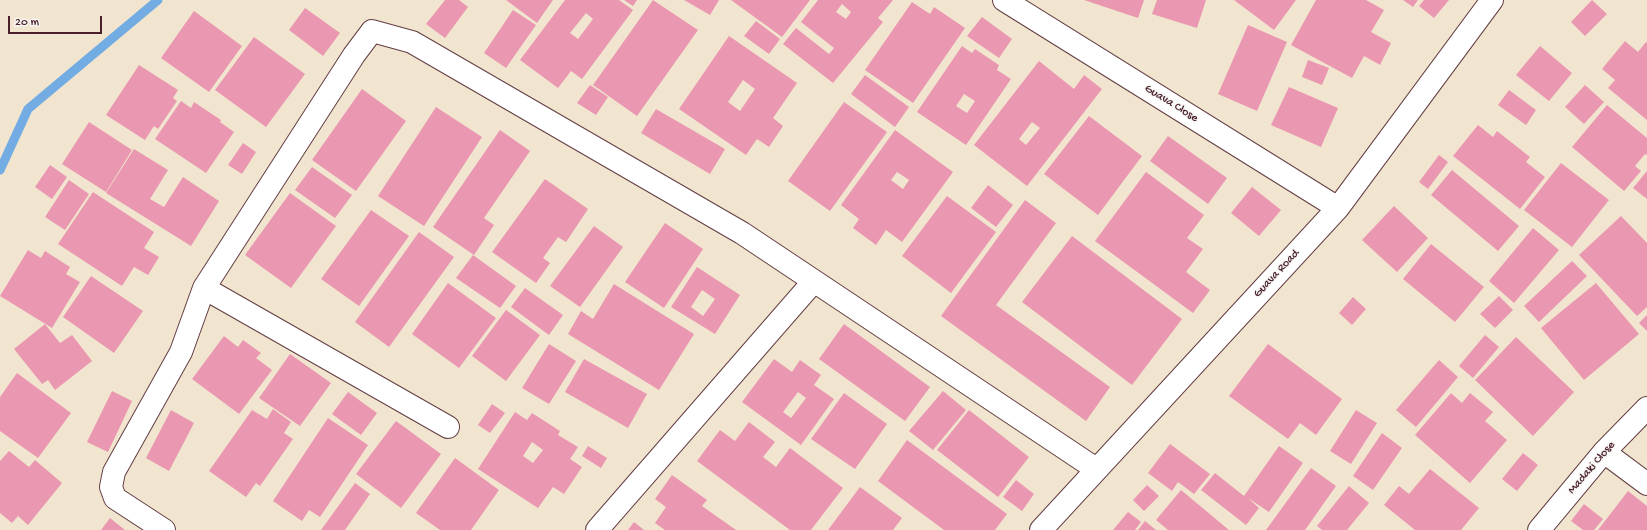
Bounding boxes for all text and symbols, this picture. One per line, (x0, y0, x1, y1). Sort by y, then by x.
scale bar (10, 8, 104, 34)
text: 20 m (15, 16, 39, 30)
street label: Guava Close (1141, 82, 1201, 126)
street label: Guava Road (1251, 247, 1303, 301)
street label: Madaki Close (1565, 439, 1619, 497)

